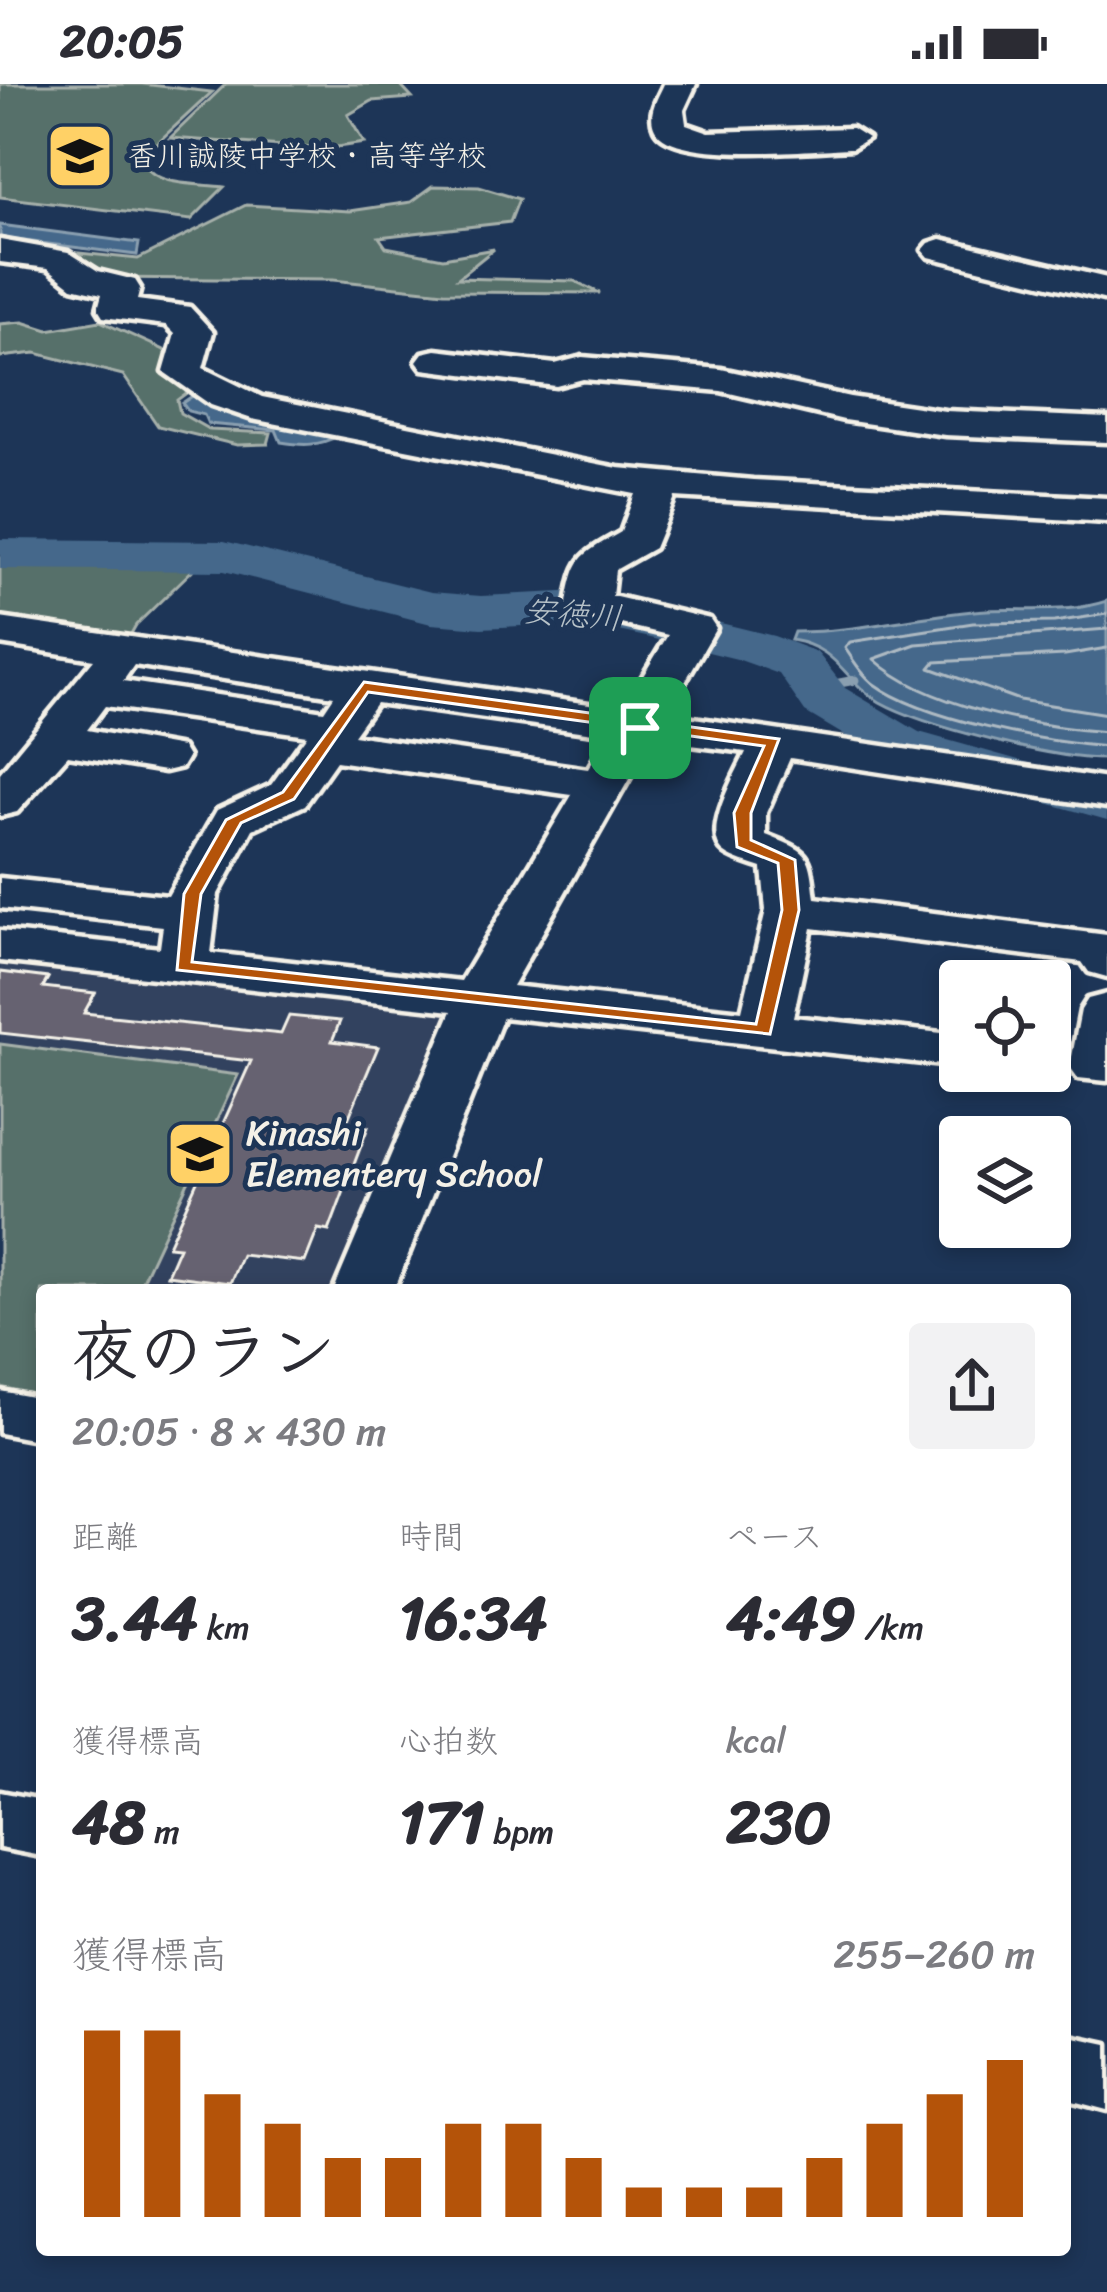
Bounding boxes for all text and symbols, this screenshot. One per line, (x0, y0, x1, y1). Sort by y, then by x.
text: 20:05 (60, 2, 184, 82)
school or university icon: 香川誠陵中学校・高等学校 (45, 121, 115, 191)
place label: 香川誠陵中学校・高等学校 (127, 129, 487, 183)
water label: 安徳川 (521, 581, 625, 647)
pin (589, 677, 691, 779)
icon: arrive (607, 695, 673, 761)
map controls (939, 960, 1071, 1248)
button: locate (939, 960, 1071, 1092)
place label: Kinashi Elementery School (246, 1101, 543, 1206)
button: layers (939, 1116, 1071, 1248)
school or university icon: Kinashi Elementery School (165, 1119, 235, 1189)
text: 夜のラン (72, 1293, 336, 1410)
button: share (909, 1323, 1035, 1449)
text: 20:05 · 8 × 430 m (72, 1397, 386, 1466)
text: 距離 (72, 1508, 138, 1566)
text: 時間 (399, 1508, 465, 1566)
text: ペース (726, 1508, 823, 1566)
text: 3.44 (72, 1566, 198, 1672)
text: 16:34 (399, 1566, 547, 1672)
text: 4:49 (726, 1566, 856, 1672)
text: km (198, 1599, 250, 1657)
text: /km (856, 1599, 924, 1657)
text: 獲得標高 (72, 1712, 204, 1770)
text: 心拍数 (399, 1712, 498, 1770)
text: kcal (726, 1712, 786, 1770)
text: 48 (72, 1770, 146, 1876)
text: 171 (399, 1770, 485, 1876)
text: 230 (726, 1770, 831, 1876)
text: m (146, 1803, 180, 1861)
text: bpm (485, 1803, 554, 1861)
text: 獲得標高 (72, 1920, 228, 1989)
text: 255–260 m (833, 1920, 1035, 1989)

